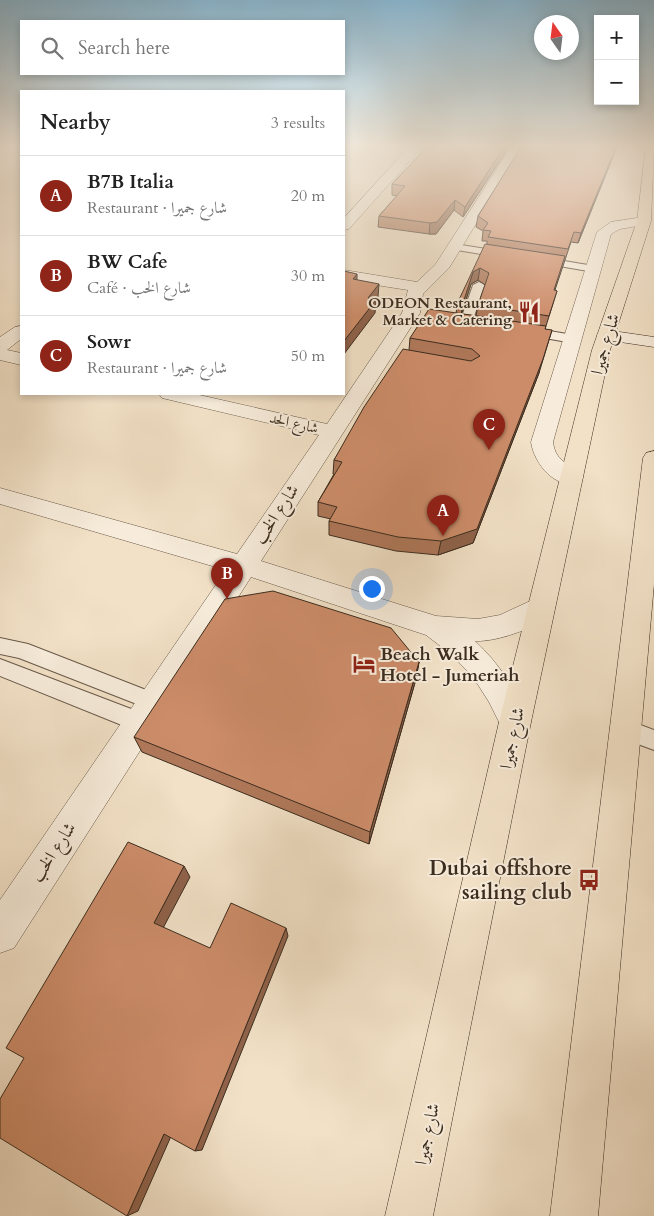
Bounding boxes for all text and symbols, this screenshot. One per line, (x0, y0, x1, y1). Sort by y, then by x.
north arrow (534, 15, 579, 60)
map controls (594, 15, 639, 105)
button: + (594, 15, 639, 60)
search box (20, 20, 345, 75)
icon: search (38, 34, 66, 62)
text: Search here (78, 35, 170, 61)
button: − (594, 60, 639, 105)
text: Nearby (40, 108, 111, 137)
text: 3 results (271, 112, 325, 134)
text: B7B Italia (87, 169, 174, 195)
text: A (50, 185, 62, 207)
text: 20 m (291, 185, 325, 207)
text: Restaurant · شارع جميرا (87, 197, 227, 219)
text: BW Cafe (87, 249, 168, 275)
text: B (50, 265, 62, 287)
text: 30 m (291, 265, 325, 287)
text: Café · شارع الخب (87, 277, 191, 299)
place label: ODEON Restaurant, Market & Catering (368, 293, 512, 330)
restaurant icon: ODEON Restaurant, Market & Catering (516, 299, 542, 325)
street label: شارع جميرا (585, 310, 628, 378)
text: Sowr (87, 329, 131, 355)
text: C (50, 345, 62, 367)
text: 50 m (291, 345, 325, 367)
text: Restaurant · شارع جميرا (87, 357, 227, 379)
street label: شارع الحد (267, 408, 321, 441)
pin: C (473, 409, 505, 450)
street label: شارع الخب (248, 479, 307, 550)
pin: A (427, 495, 459, 536)
pin: B (211, 558, 243, 599)
your location (359, 576, 385, 602)
place label: Beach Walk Hotel - Jumeriah (380, 642, 519, 688)
hotel icon: Beach Walk Hotel - Jumeriah (351, 651, 377, 677)
street label: شارع جميرا (494, 705, 533, 772)
street label: شارع الخب (25, 817, 84, 888)
place label: Dubai offshore sailing club (429, 854, 572, 907)
bus stop icon: Dubai offshore sailing club (576, 867, 602, 893)
street label: شارع جميرا (409, 1101, 448, 1168)

